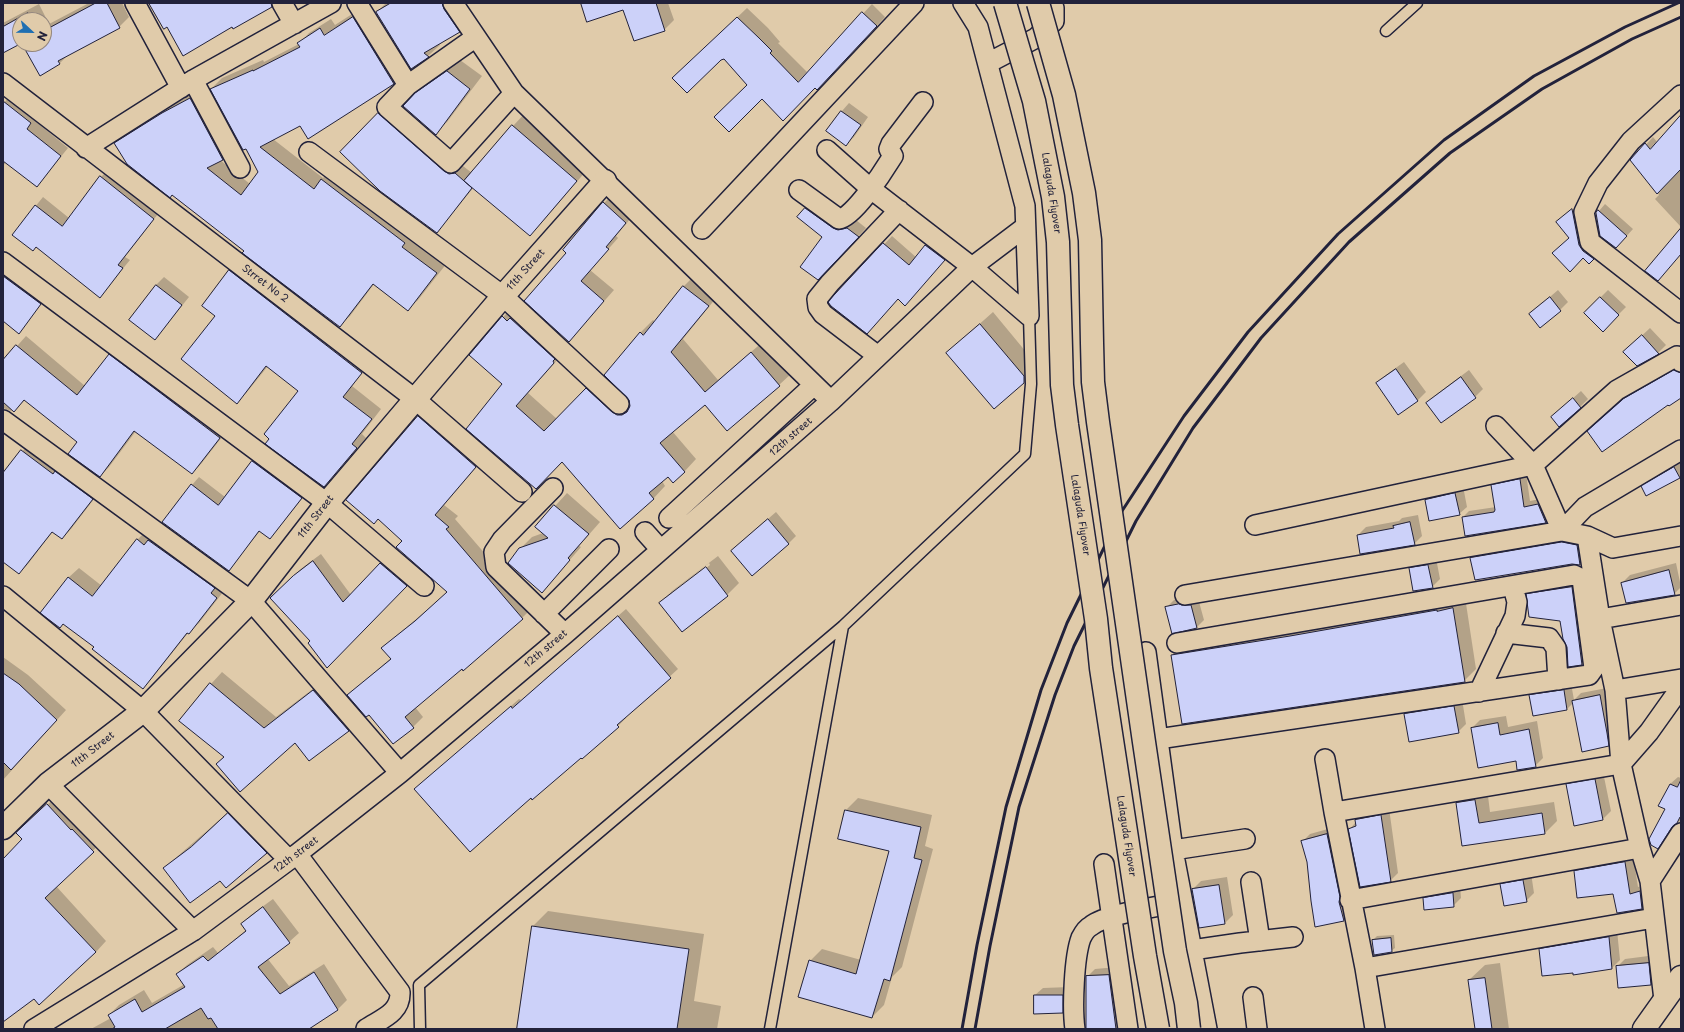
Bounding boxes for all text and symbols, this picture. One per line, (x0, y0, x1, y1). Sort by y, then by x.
north arrow (12, 12, 52, 52)
text: N (33, 29, 52, 44)
street label: Lalaguda Flyover (1039, 152, 1063, 234)
street label: 11th Street (504, 247, 548, 293)
street label: Strret No 2 (239, 263, 291, 305)
street label: 12th street (767, 415, 815, 459)
street label: Lalaguda Flyover (1068, 474, 1092, 556)
street label: 11th Street (295, 493, 337, 541)
street label: 12th street (522, 627, 570, 671)
street label: 11th Street (69, 729, 117, 771)
street label: Lalaguda Flyover (1114, 795, 1138, 877)
street label: 12th street (271, 834, 321, 876)

